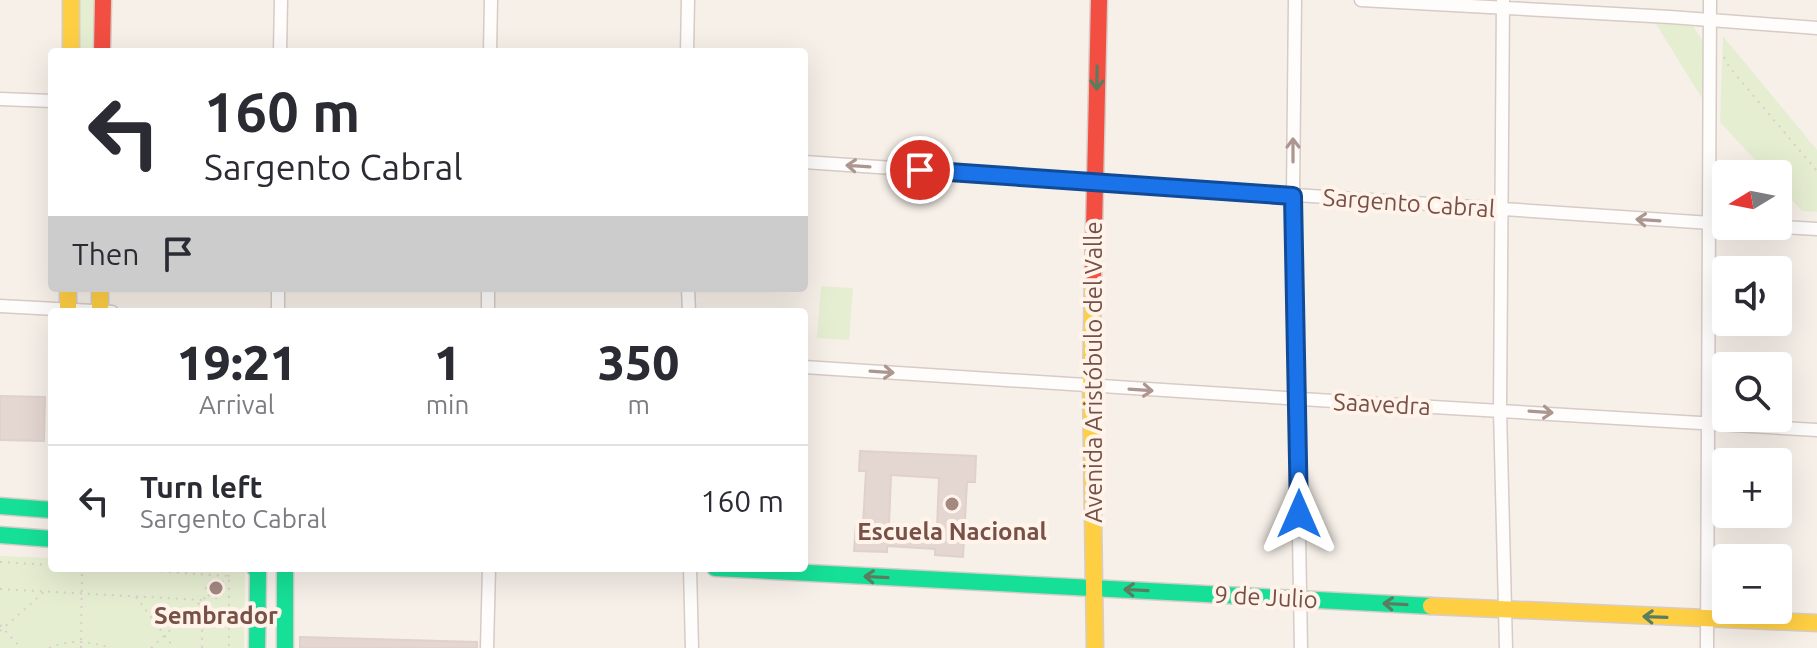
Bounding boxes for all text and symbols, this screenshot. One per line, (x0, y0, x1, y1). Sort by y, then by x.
one-way arrow (1089, 64, 1104, 91)
icon: left (72, 80, 176, 184)
text: 160 m (204, 80, 360, 143)
pin (886, 136, 954, 204)
one-way arrow (1286, 137, 1301, 164)
text: Sargento Cabral (204, 146, 463, 187)
icon: arrive (898, 148, 942, 192)
one-way arrow (845, 158, 872, 173)
north arrow (1712, 160, 1792, 240)
map controls (1712, 160, 1792, 624)
street label: Sargento Cabral (1322, 184, 1496, 222)
one-way arrow (1635, 212, 1662, 227)
street label: Avenida Aristóbulo del Valle (1080, 221, 1107, 523)
icon: arrive (156, 232, 200, 276)
text: Then (72, 237, 140, 271)
button: sound (1712, 256, 1792, 336)
text: 19:21 (177, 335, 297, 389)
text: 1 (434, 335, 461, 389)
text: 350 (598, 335, 679, 389)
button: search (1712, 352, 1792, 432)
one-way arrow (868, 365, 895, 380)
one-way arrow (1127, 383, 1154, 398)
street label: Saavedra (1333, 388, 1431, 420)
text: Arrival (199, 390, 275, 419)
text: min (426, 390, 469, 419)
text: m (627, 390, 650, 419)
one-way arrow (1527, 405, 1554, 420)
button: + (1712, 448, 1792, 528)
text: Turn left (140, 470, 262, 504)
position arrow (1257, 472, 1341, 556)
icon: left (72, 479, 116, 523)
text: 160 m (700, 484, 784, 518)
marker: Escuela Nacional (943, 495, 961, 513)
text: Sargento Cabral (140, 504, 327, 533)
place label: Escuela Nacional (857, 518, 1047, 545)
button: − (1712, 544, 1792, 624)
one-way arrow (863, 569, 890, 584)
marker: Sembrador (207, 579, 225, 597)
street label: 9 de Julio (1214, 581, 1318, 613)
one-way arrow (1123, 583, 1150, 598)
one-way arrow (1382, 596, 1409, 611)
place label: Sembrador (154, 602, 278, 629)
one-way arrow (1642, 609, 1669, 624)

